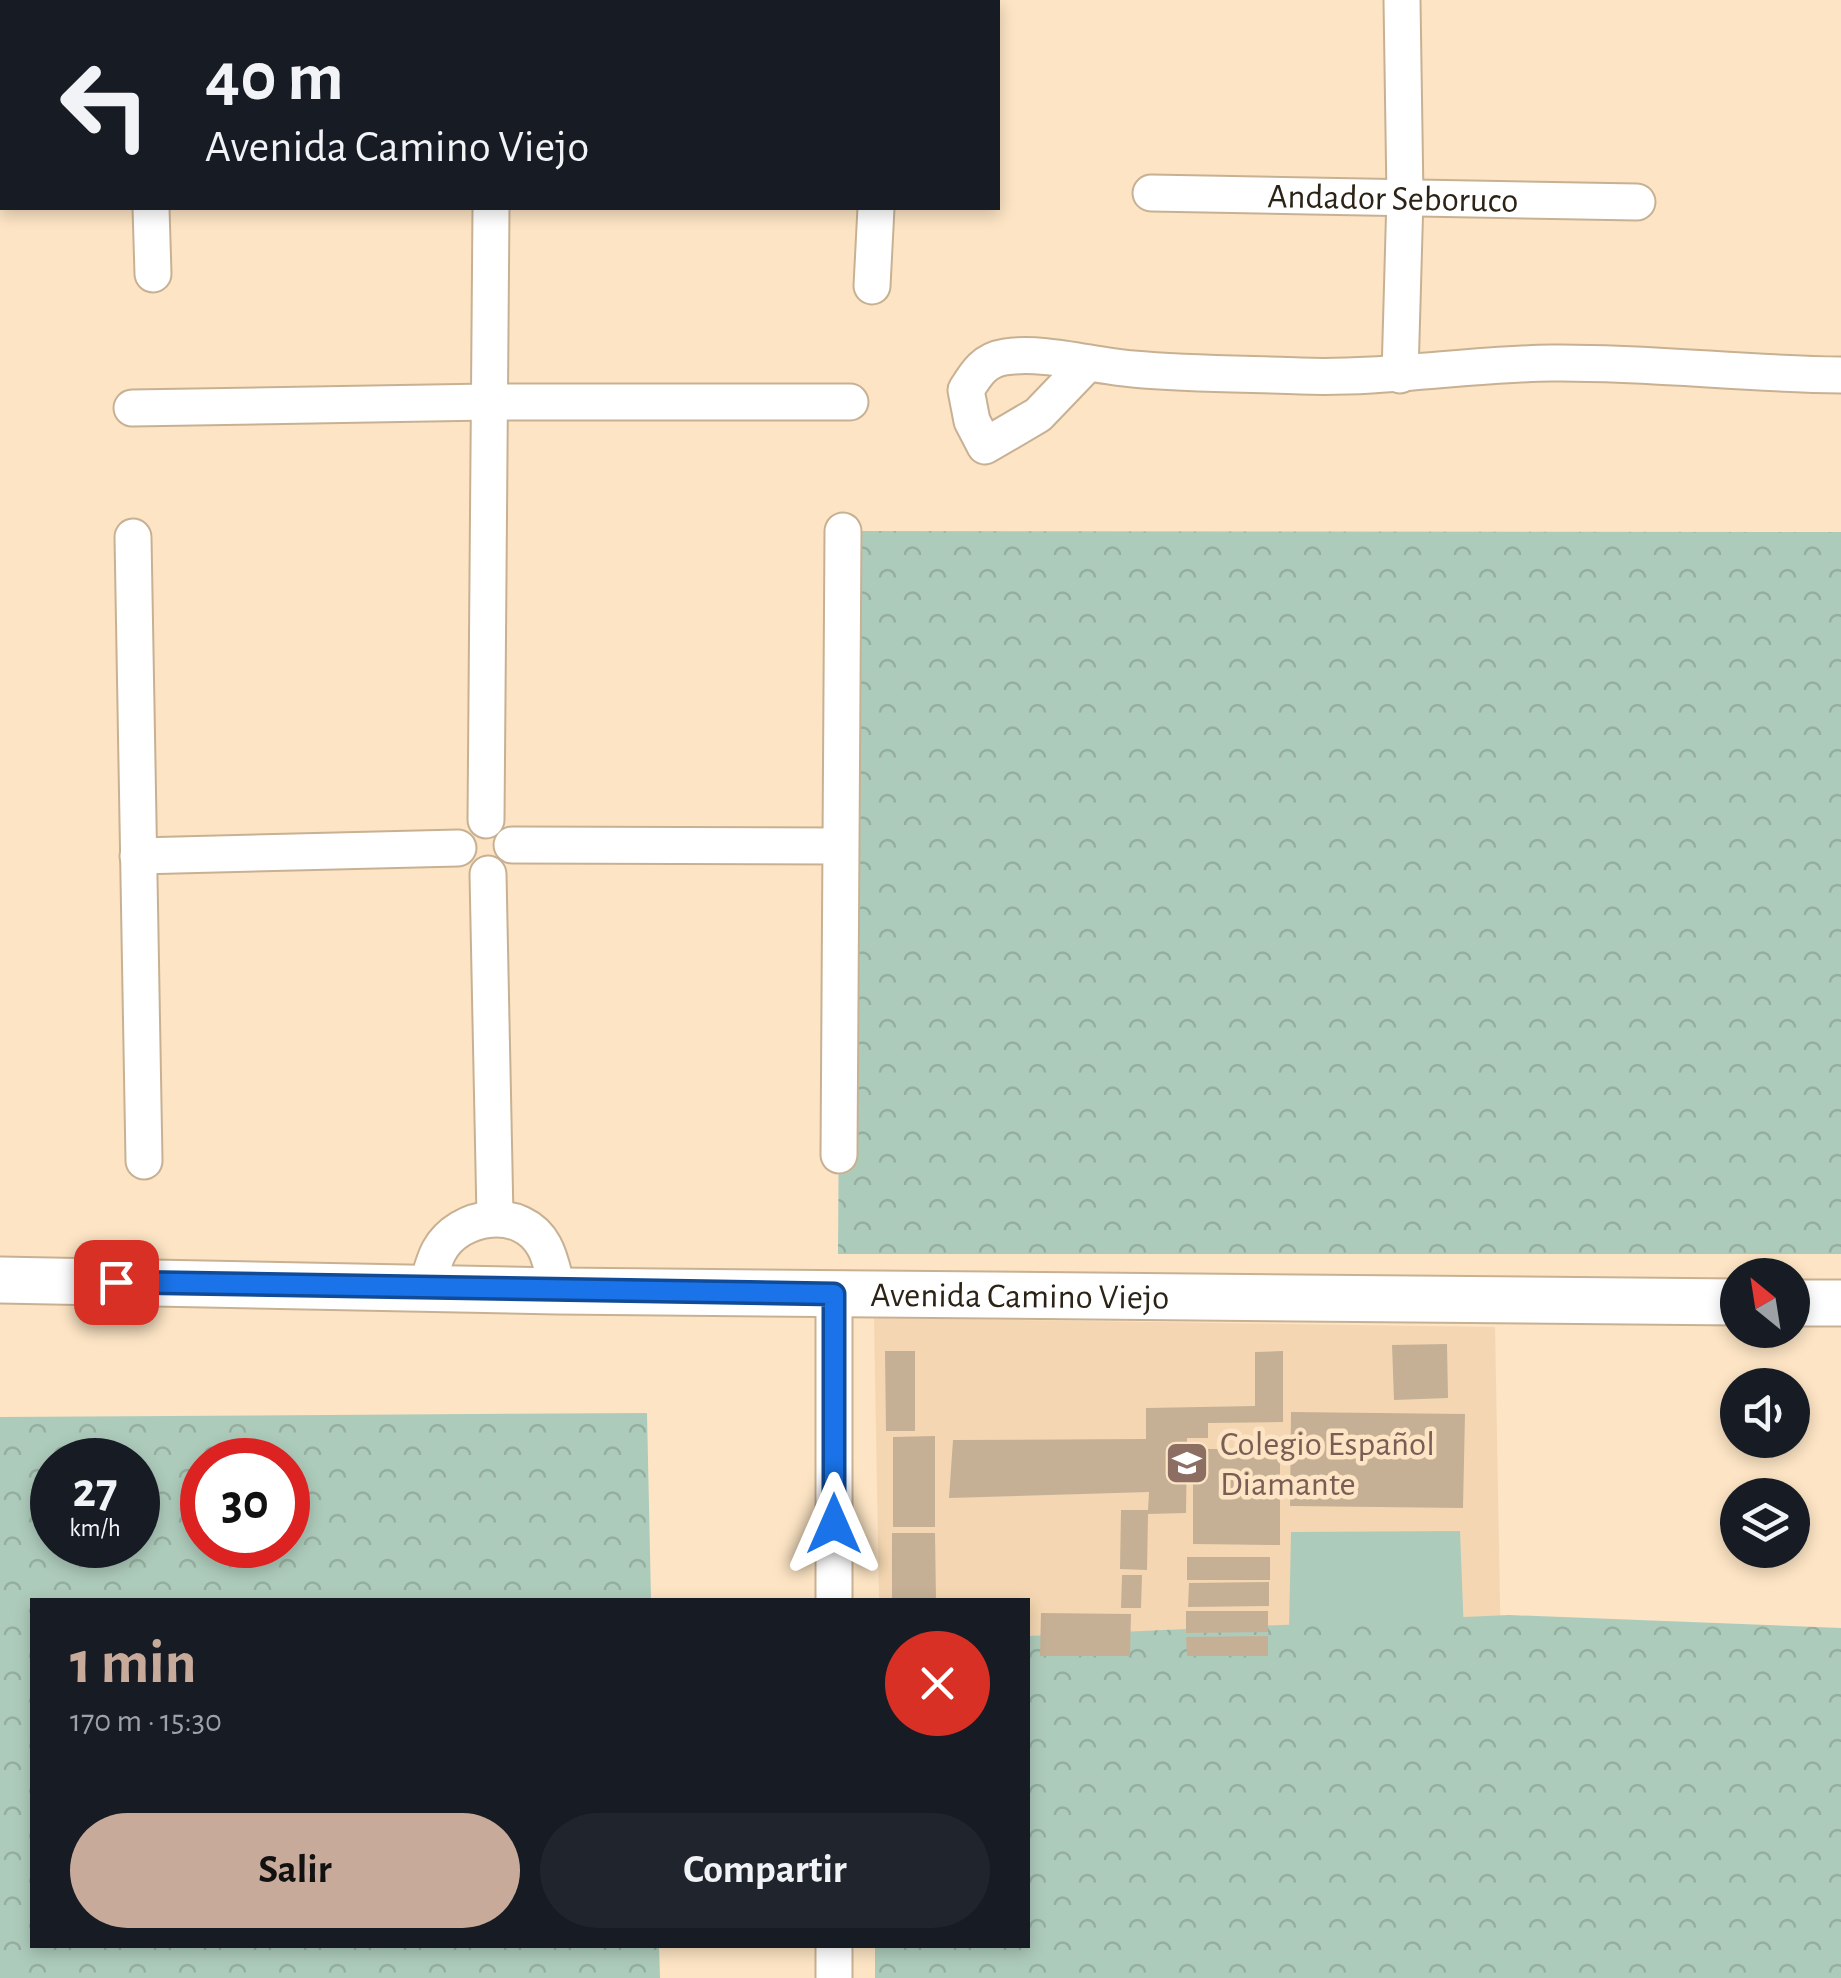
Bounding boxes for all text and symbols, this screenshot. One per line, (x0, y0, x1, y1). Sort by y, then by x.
icon: left (40, 40, 170, 170)
text: 40 m (205, 43, 344, 113)
text: Avenida Camino Viejo (205, 125, 589, 170)
street label: Andador Seboruco (1267, 179, 1519, 219)
pin (74, 1240, 159, 1325)
icon: arrive (89, 1255, 144, 1310)
north arrow (1720, 1258, 1810, 1348)
map controls (1720, 1258, 1810, 1568)
street label: Avenida Camino Viejo (870, 1278, 1170, 1316)
button: sound (1720, 1368, 1810, 1458)
place label: Colegio Español Diamante (1220, 1427, 1435, 1502)
speed limit sign: 30 (180, 1438, 310, 1568)
school or university icon: Colegio Español Diamante (1164, 1440, 1210, 1486)
text: 27 (72, 1466, 118, 1516)
position arrow (782, 1472, 886, 1576)
button: layers (1720, 1478, 1810, 1568)
text: km/h (69, 1516, 121, 1541)
button: close (885, 1631, 990, 1736)
text: 1 min (70, 1634, 196, 1694)
text: 170 m · 15:30 (70, 1705, 222, 1737)
button: Salir (70, 1813, 520, 1928)
button: Compartir (540, 1813, 990, 1928)

